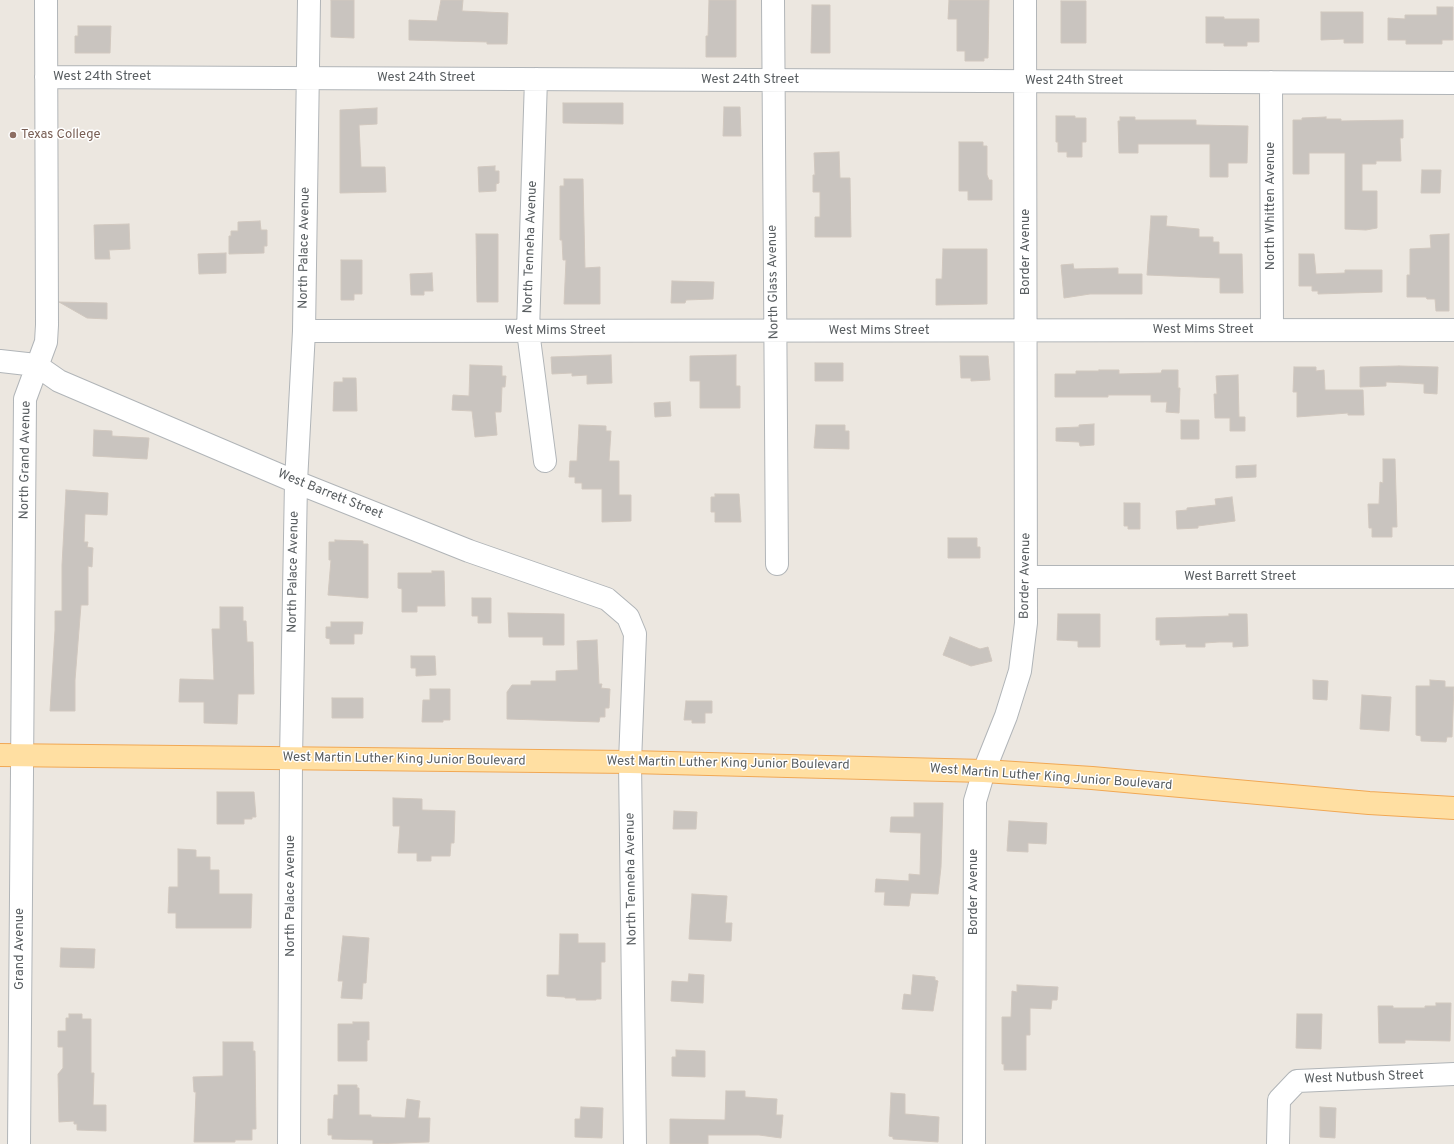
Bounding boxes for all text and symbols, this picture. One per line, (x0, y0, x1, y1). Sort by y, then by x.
street label: West 24th Street (53, 69, 151, 85)
street label: West 24th Street (377, 70, 475, 86)
street label: West 24th Street (701, 72, 799, 88)
street label: West 24th Street (1025, 73, 1123, 89)
place label: Texas College (21, 127, 100, 143)
marker: Texas College (8, 130, 18, 140)
street label: North Whitten Avenue (1263, 142, 1279, 270)
street label: North Tenneha Avenue (521, 180, 541, 314)
street label: North Palace Avenue (296, 187, 314, 309)
street label: Border Avenue (1018, 209, 1034, 295)
street label: North Glass Avenue (765, 225, 783, 339)
street label: West Mims Street (1152, 322, 1254, 338)
street label: West Mims Street (504, 323, 606, 339)
street label: West Mims Street (828, 323, 930, 339)
street label: North Grand Avenue (17, 400, 35, 520)
street label: West Barrett Street (275, 467, 385, 523)
street label: North Palace Avenue (285, 511, 303, 633)
street label: Border Avenue (1017, 533, 1035, 619)
street label: West Barrett Street (1184, 569, 1296, 585)
street label: West Martin Luther King Junior Boulevard (282, 750, 526, 770)
street label: West Martin Luther King Junior Boulevard (606, 754, 850, 774)
street label: West Martin Luther King Junior Boulevard (929, 762, 1173, 794)
street label: North Tenneha Avenue (623, 812, 641, 946)
street label: North Palace Avenue (283, 835, 299, 957)
street label: Border Avenue (966, 849, 982, 935)
street label: Grand Avenue (12, 908, 28, 990)
street label: West Nutbush Street (1304, 1068, 1424, 1088)

